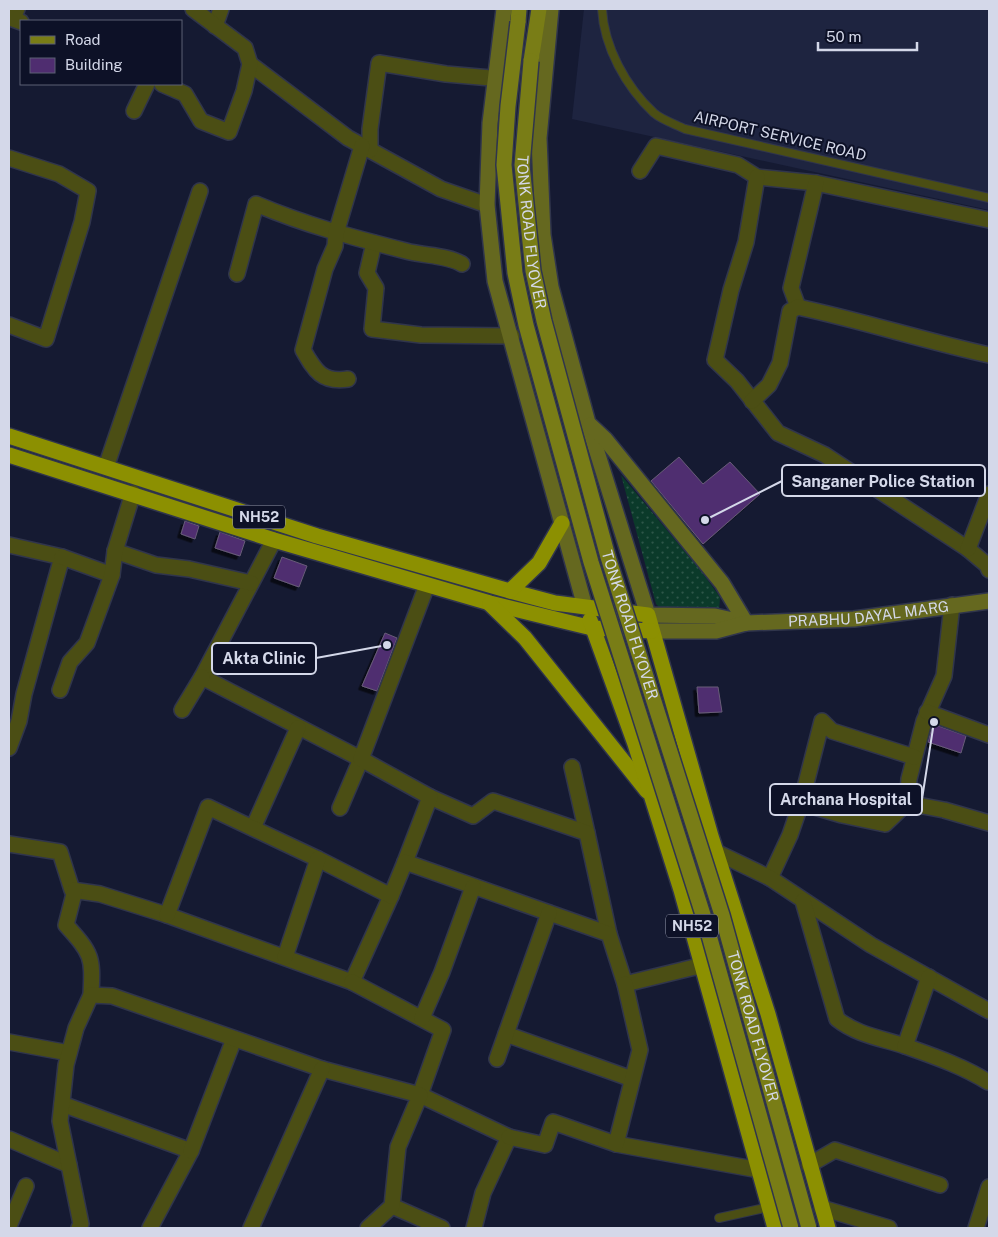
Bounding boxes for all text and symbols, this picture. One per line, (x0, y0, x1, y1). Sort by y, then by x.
legend (20, 20, 182, 85)
scale bar (818, 20, 917, 52)
text: 50 m (826, 28, 861, 45)
text: Road (65, 31, 101, 48)
text: Building (65, 56, 123, 73)
street label: AIRPORT SERVICE ROAD (692, 107, 868, 164)
street label: TONK ROAD FLYOVER (514, 154, 550, 311)
callout: Sanganer Police Station (782, 465, 985, 496)
text: Sanganer Police Station (791, 472, 975, 491)
road number: NH52 (233, 506, 285, 528)
street label: TONK ROAD FLYOVER (599, 548, 662, 702)
street label: PRABHU DAYAL MARG (788, 597, 950, 629)
callout: Akta Clinic (212, 643, 316, 674)
text: Akta Clinic (222, 649, 306, 668)
callout: Archana Hospital (770, 784, 922, 815)
text: Archana Hospital (780, 790, 912, 809)
road number: NH52 (666, 914, 718, 938)
street label: TONK ROAD FLYOVER (724, 949, 782, 1103)

